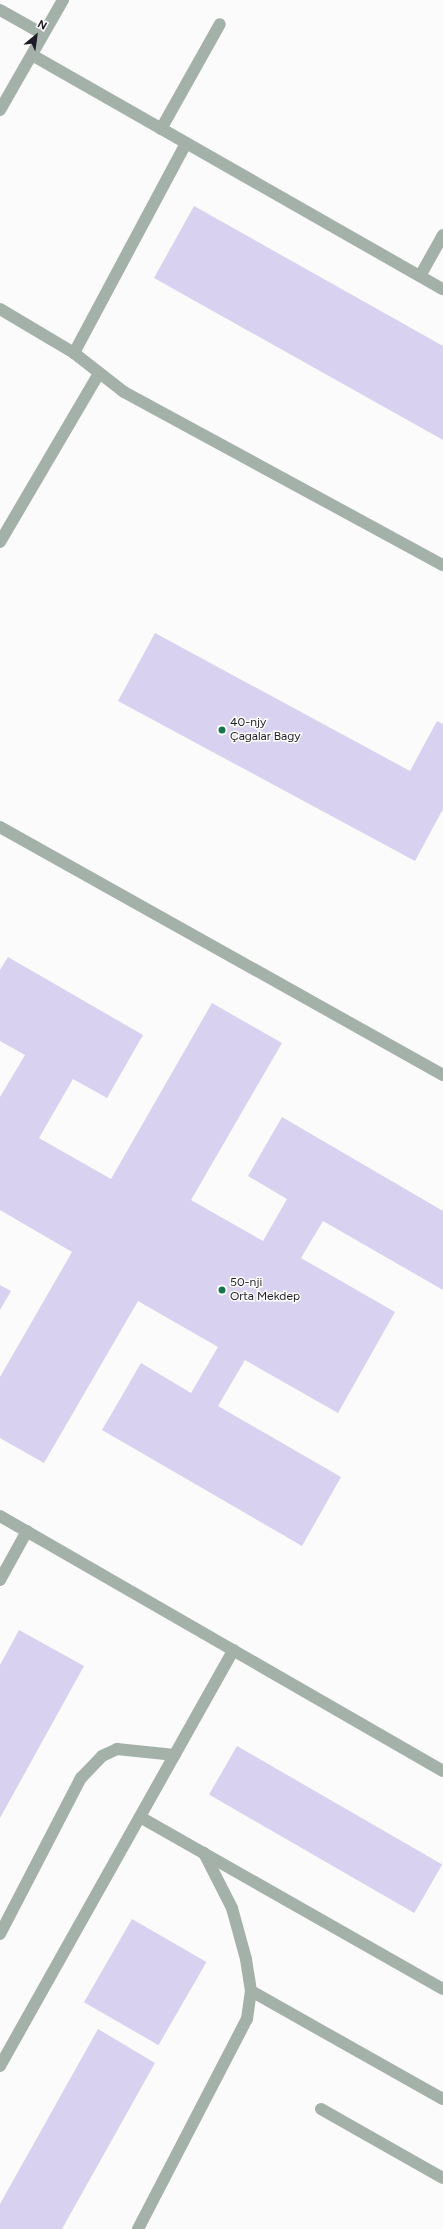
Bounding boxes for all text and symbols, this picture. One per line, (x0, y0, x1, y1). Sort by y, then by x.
north arrow (16, 16, 56, 56)
text: N (35, 17, 49, 33)
place label: 40-njy Çagalar Bagy (230, 716, 301, 744)
marker: 40-njy Çagalar Bagy (217, 725, 227, 735)
place label: 50-nji Orta Mekdep (230, 1276, 300, 1304)
marker: 50-nji Orta Mekdep (217, 1285, 227, 1295)

